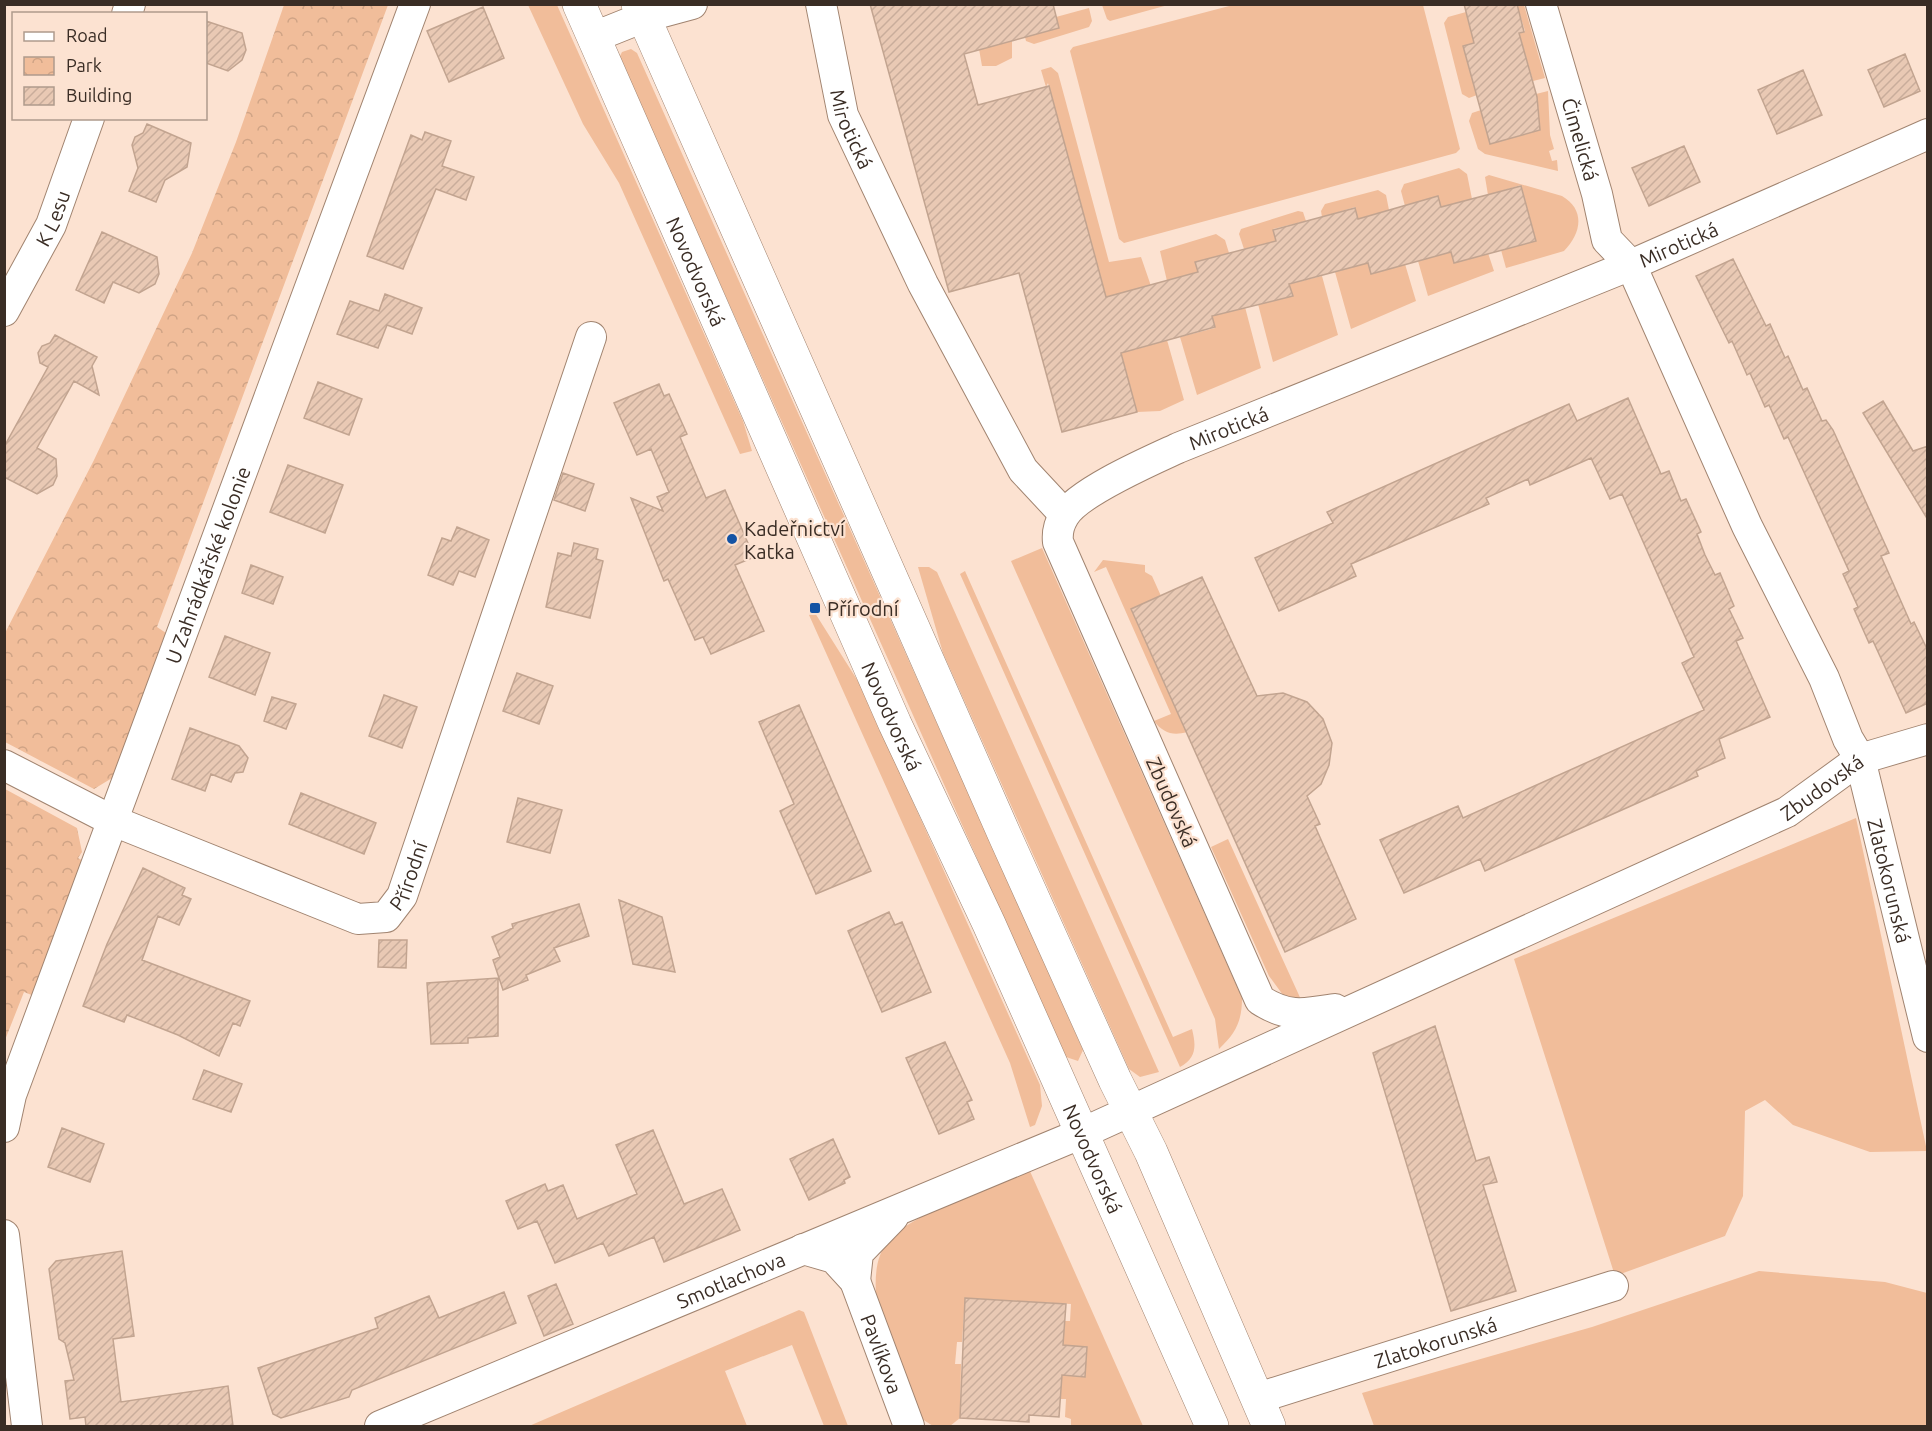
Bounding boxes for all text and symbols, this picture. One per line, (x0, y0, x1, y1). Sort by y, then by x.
legend (12, 12, 207, 120)
text: Road (66, 25, 108, 45)
text: Park (66, 55, 102, 75)
text: Building (66, 85, 132, 105)
street label: Mirotická (827, 87, 878, 172)
street label: Čimelická (1558, 95, 1604, 183)
street label: K Lesu (30, 187, 74, 250)
street label: Novodvorská (662, 213, 730, 330)
street label: Mirotická (1635, 217, 1721, 272)
street label: Mirotická (1185, 401, 1272, 454)
street label: U Zahrádkářské kolonie (160, 463, 254, 667)
place label: Kadeřnictví Katka (744, 517, 846, 563)
marker: Kadeřnictví Katka (725, 532, 739, 546)
place label: Přírodní (827, 597, 900, 620)
marker: Přírodní (808, 601, 822, 615)
street label: Novodvorská (858, 658, 927, 774)
street label: Zbudovská (1776, 749, 1867, 825)
street label: Zbudovská (1142, 753, 1202, 851)
street label: Zlatokorunská (1863, 816, 1916, 945)
street label: Přírodní (384, 837, 432, 915)
street label: Novodvorská (1059, 1100, 1128, 1217)
street label: Smotlachova (673, 1247, 788, 1313)
street label: Pavlíkova (857, 1311, 907, 1397)
street label: Zlatokorunská (1371, 1312, 1500, 1372)

